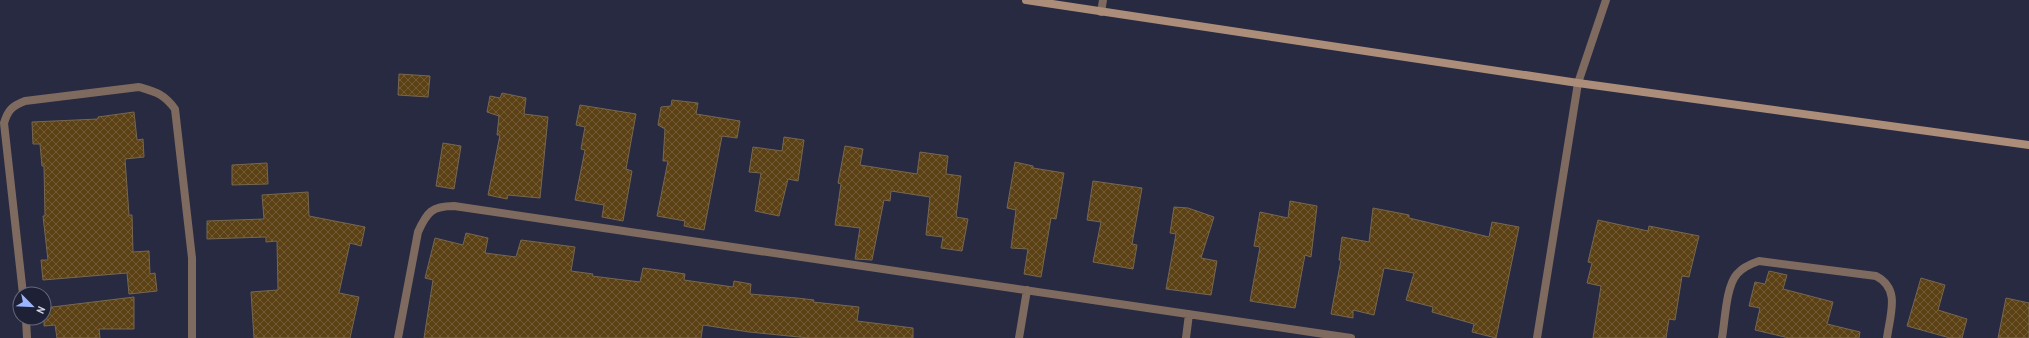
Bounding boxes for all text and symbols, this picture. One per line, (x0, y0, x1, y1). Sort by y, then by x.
north arrow (12, 286, 52, 326)
text: N (33, 304, 49, 316)

